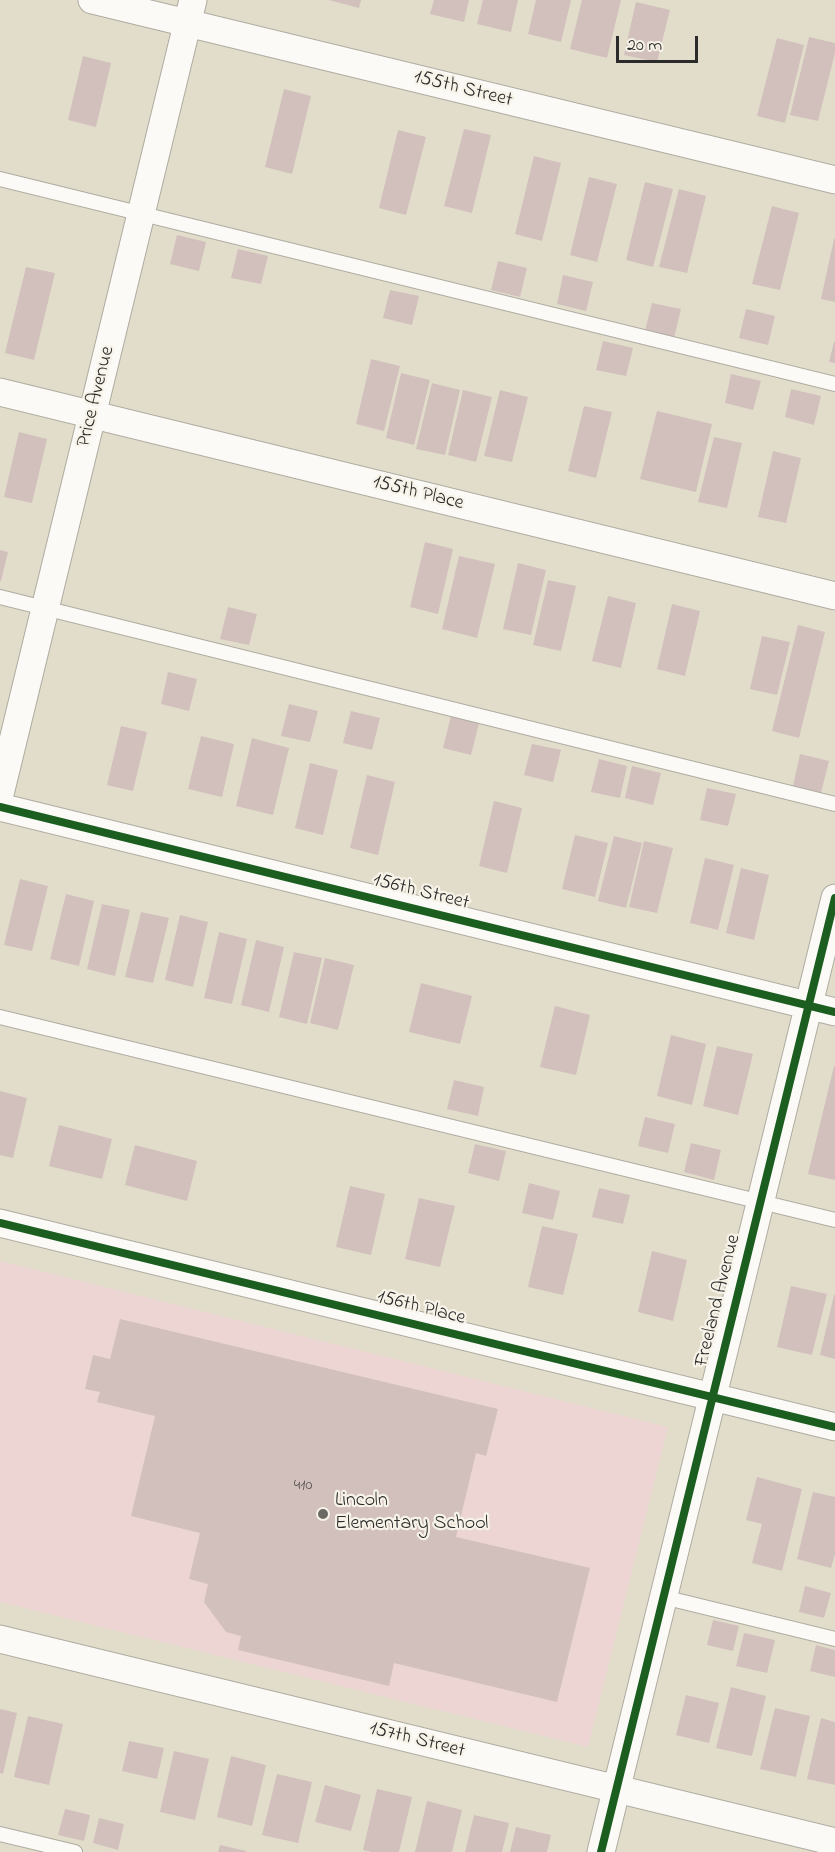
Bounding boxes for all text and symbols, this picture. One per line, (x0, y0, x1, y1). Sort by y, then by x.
scale bar (619, 24, 702, 62)
text: 20 m (627, 33, 662, 59)
street label: 155th Street (411, 66, 515, 114)
street label: Price Avenue (73, 344, 121, 450)
street label: 155th Place (370, 471, 466, 517)
street label: 156th Street (370, 869, 472, 917)
street label: Freeland Avenue (691, 1232, 747, 1370)
street label: 156th Place (374, 1286, 468, 1332)
house number: 410 (294, 1476, 312, 1496)
place label: Lincoln Elementary School (335, 1490, 488, 1537)
marker: Lincoln Elementary School (316, 1507, 330, 1521)
street label: 157th Street (367, 1718, 467, 1764)

